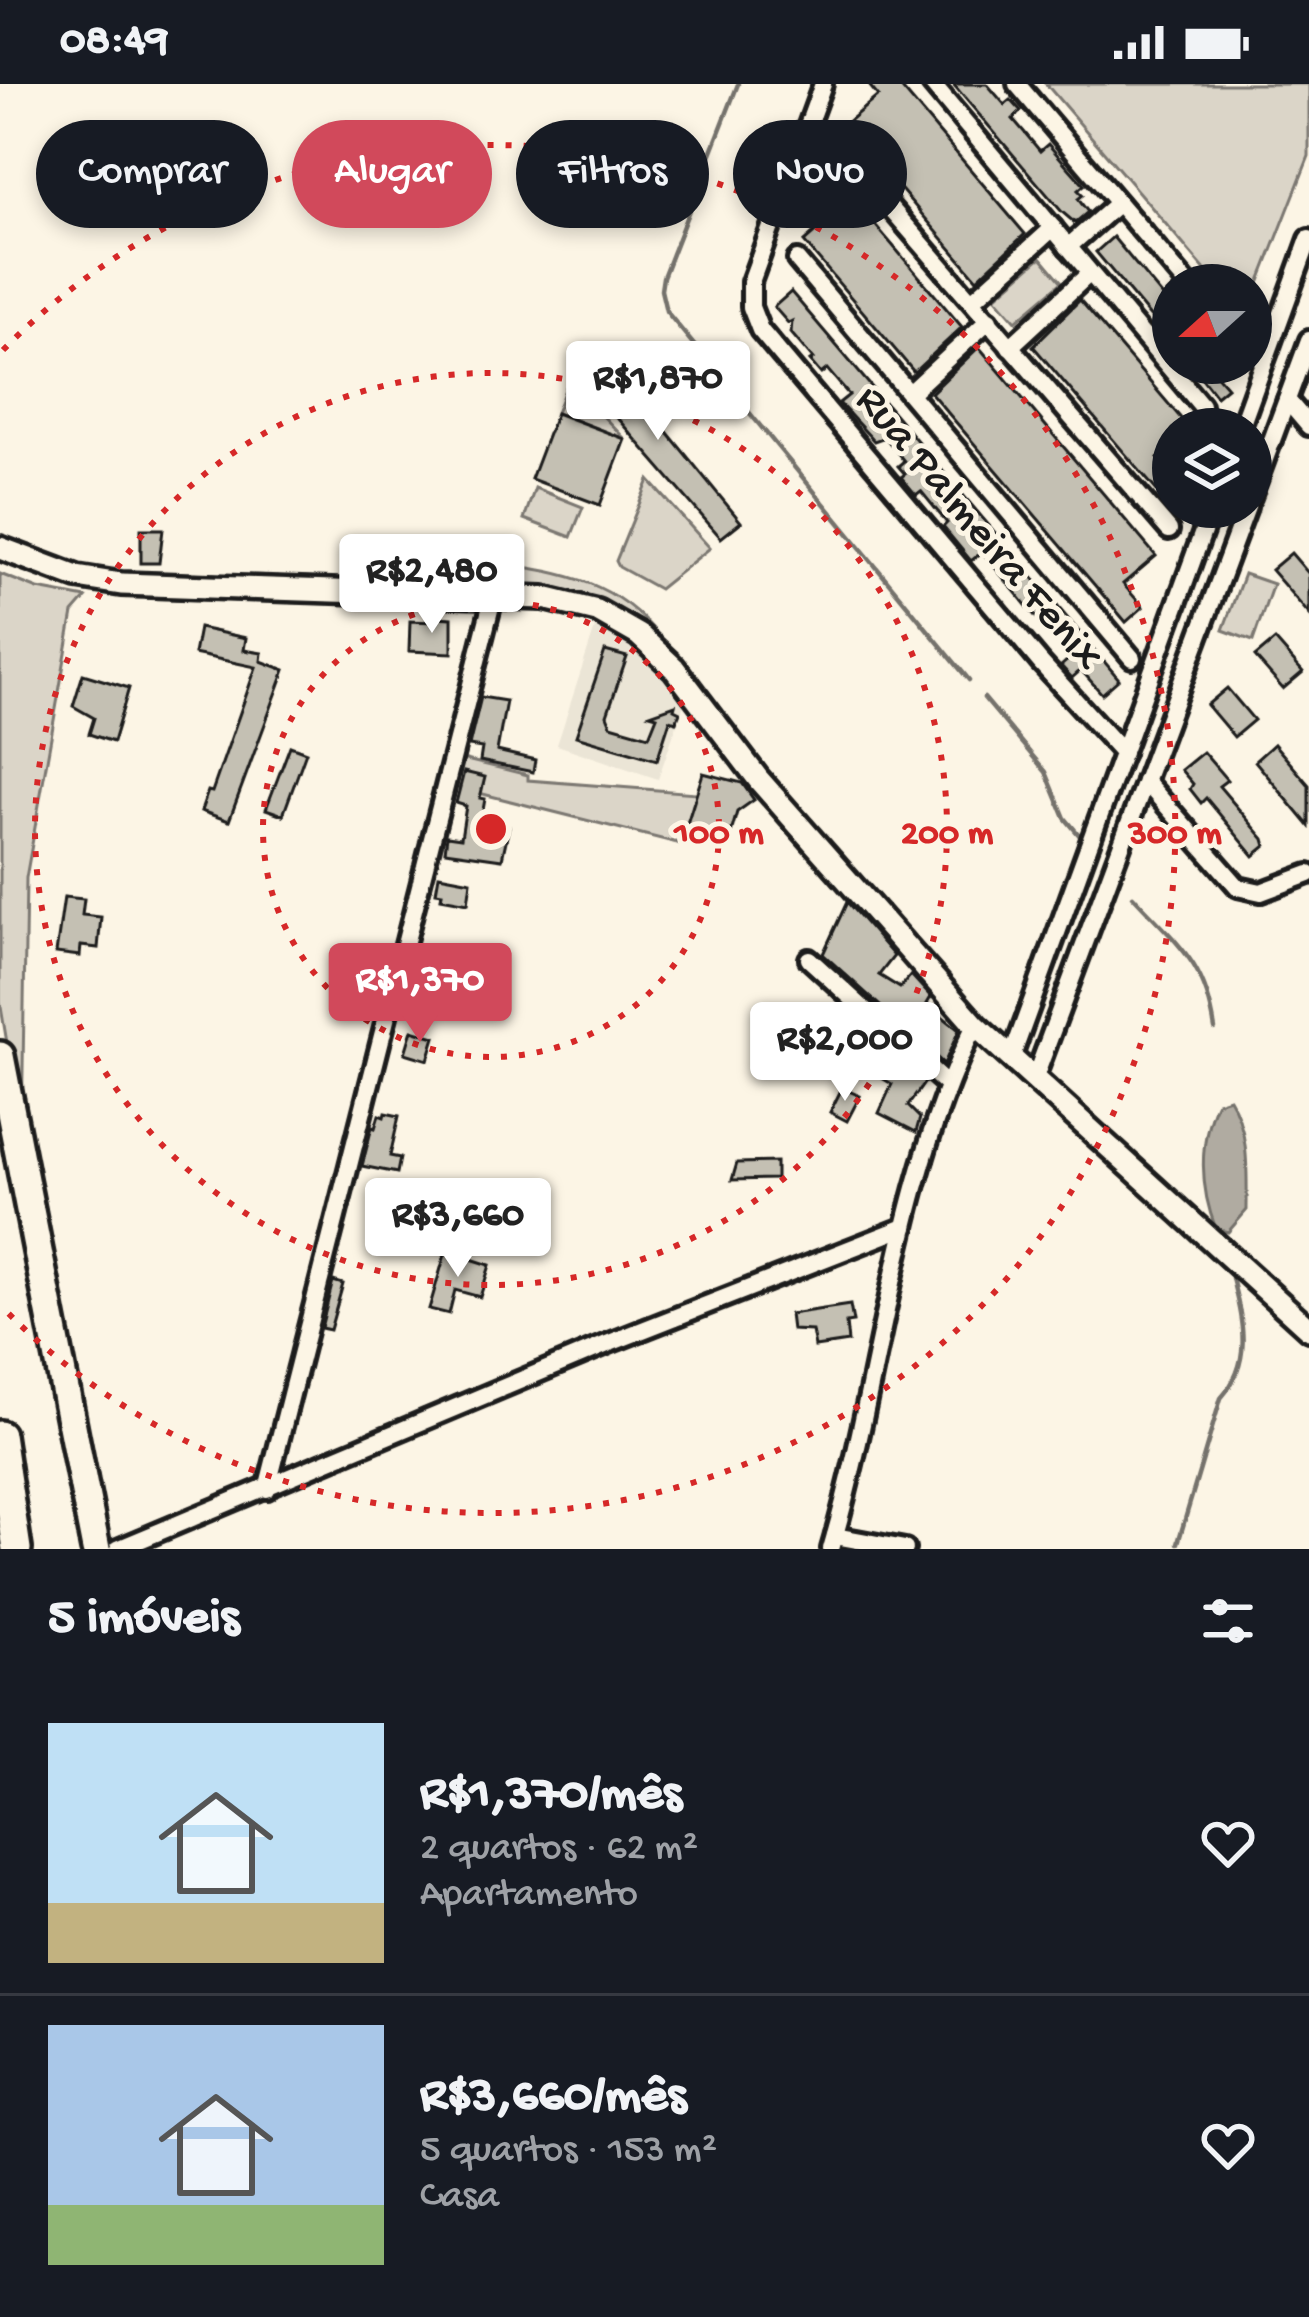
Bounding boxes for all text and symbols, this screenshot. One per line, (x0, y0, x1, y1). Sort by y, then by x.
text: 08:49 (60, 16, 168, 69)
chip: Comprar (36, 120, 268, 228)
chip: Alugar (292, 120, 492, 228)
chip: Filtros (516, 120, 709, 228)
chip: Novo (733, 120, 907, 228)
north arrow (1152, 264, 1272, 384)
map controls (1152, 264, 1272, 528)
pin: R$1,870 (547, 341, 769, 443)
text: R$1,870 (593, 357, 723, 403)
street label: Rua Palmeira Fenix (842, 376, 1112, 684)
button: layers (1152, 408, 1272, 528)
pin: R$2,480 (321, 534, 543, 636)
text: R$2,480 (366, 550, 498, 596)
centre of rings (470, 808, 512, 850)
text: 100 m (672, 814, 764, 857)
text: 200 m (901, 814, 994, 857)
text: 300 m (1127, 814, 1222, 857)
pin: R$1,370 (309, 943, 531, 1045)
text: R$1,370 (356, 959, 484, 1005)
pin: R$2,000 (734, 1002, 956, 1104)
text: R$2,000 (777, 1018, 913, 1064)
pin: R$3,660 (347, 1178, 569, 1280)
text: R$3,660 (392, 1194, 524, 1240)
icon: filters (1195, 1588, 1261, 1654)
text: 5 imóveis (48, 1591, 239, 1651)
text: R$1,370/mês (420, 1767, 682, 1827)
icon: home (144, 1771, 288, 1915)
icon: heart (1195, 1810, 1261, 1876)
text: 2 quartos · 62 m² (420, 1827, 698, 1873)
text: Apartamento (420, 1873, 638, 1919)
text: R$3,660/mês (420, 2069, 686, 2129)
icon: home (144, 2073, 288, 2217)
icon: heart (1195, 2112, 1261, 2178)
text: 5 quartos · 153 m² (420, 2129, 717, 2175)
text: Casa (420, 2175, 499, 2221)

